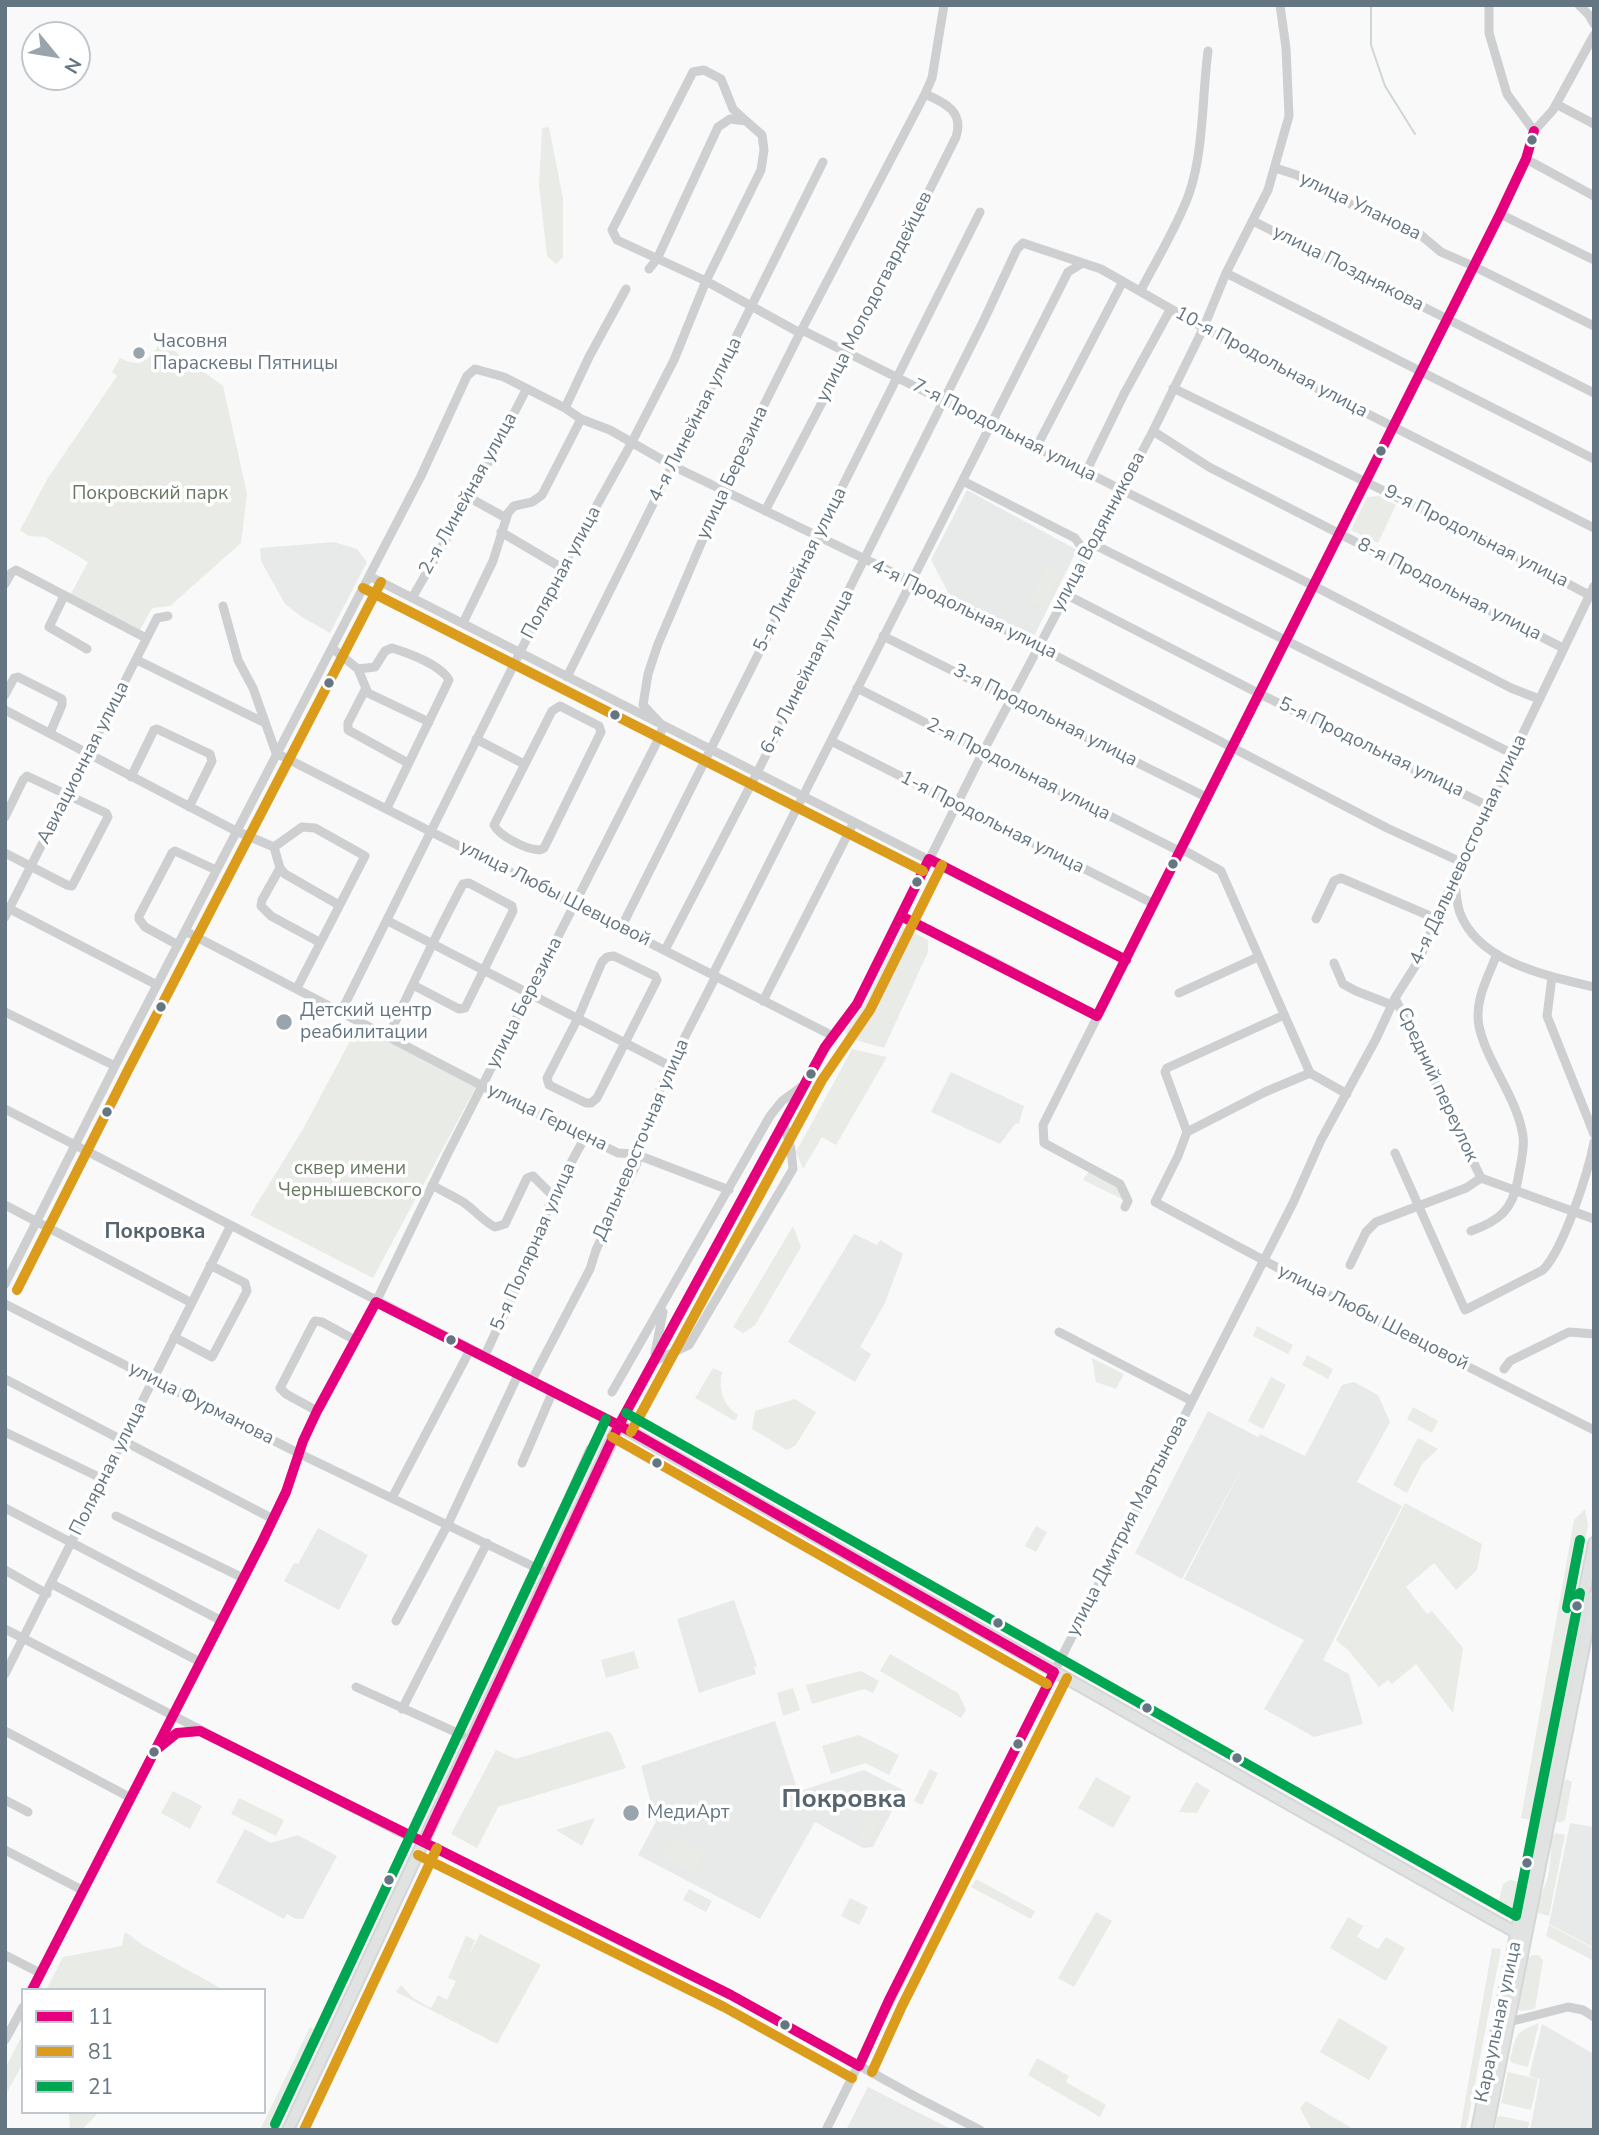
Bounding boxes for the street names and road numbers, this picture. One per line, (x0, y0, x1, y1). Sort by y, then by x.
street label: улица Уланова (1296, 168, 1424, 246)
street label: улица Молодогвардейцев (812, 188, 938, 406)
street label: улица Позднякова (1269, 221, 1427, 317)
street label: 10-я Продольная улица (1171, 303, 1371, 423)
street label: 4-я Линейная улица (645, 334, 747, 506)
street label: 7-я Продольная улица (908, 375, 1100, 487)
street label: улица Березина (692, 403, 774, 543)
street label: 2-я Линейная улица (415, 409, 523, 579)
street label: улица Водянникова (1047, 448, 1151, 616)
street label: 9-я Продольная улица (1380, 481, 1572, 593)
street label: 5-я Линейная улица (750, 484, 852, 656)
street label: Полярная улица (517, 503, 607, 643)
street label: 8-я Продольная улица (1353, 534, 1545, 646)
street label: 4-я Продольная улица (868, 555, 1060, 665)
street label: 6-я Линейная улица (757, 586, 859, 758)
street label: 3-я Продольная улица (949, 660, 1141, 772)
street label: Авиационная улица (33, 678, 135, 848)
street label: 5-я Продольная улица (1275, 693, 1467, 803)
street label: 2-я Продольная улица (922, 714, 1114, 826)
street label: 4-я Дальневосточная улица (1406, 731, 1532, 969)
street label: 1-я Продольная улица (896, 767, 1088, 879)
street label: улица Любы Шевцовой (456, 836, 654, 952)
street label: улица Березина (482, 934, 568, 1072)
street label: Средний переулок (1391, 1004, 1483, 1166)
street label: Дальневосточная улица (589, 1036, 695, 1244)
street label: улица Герцена (483, 1079, 611, 1157)
street label: 5-я Полярная улица (487, 1159, 581, 1335)
street label: улица Любы Шевцовой (1274, 1260, 1472, 1376)
street label: улица Фурманова (124, 1357, 278, 1451)
street label: Полярная улица (66, 1398, 152, 1540)
street label: улица Дмитрия Мартынова (1062, 1412, 1194, 1640)
street label: Караульная улица (1471, 1939, 1527, 2105)

